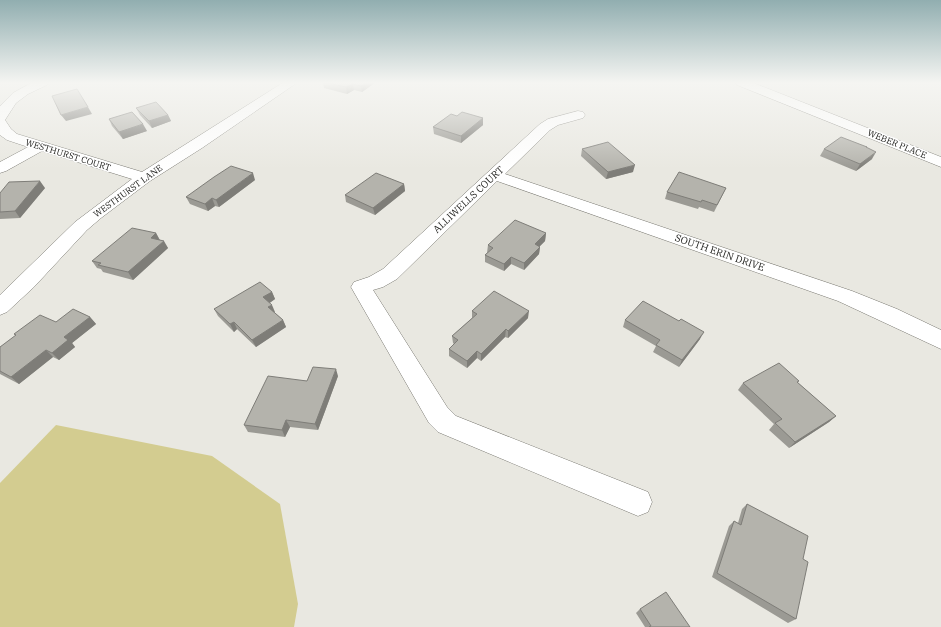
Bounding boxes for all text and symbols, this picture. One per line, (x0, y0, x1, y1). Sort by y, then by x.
street label: WEBER PLACE (866, 127, 929, 161)
street label: WESTHURST COURT (24, 136, 112, 173)
street label: WESTHURST LANE (91, 162, 165, 219)
street label: ALLIWELLS COURT (430, 163, 507, 236)
street label: SOUTH ERIN DRIVE (673, 231, 766, 274)

